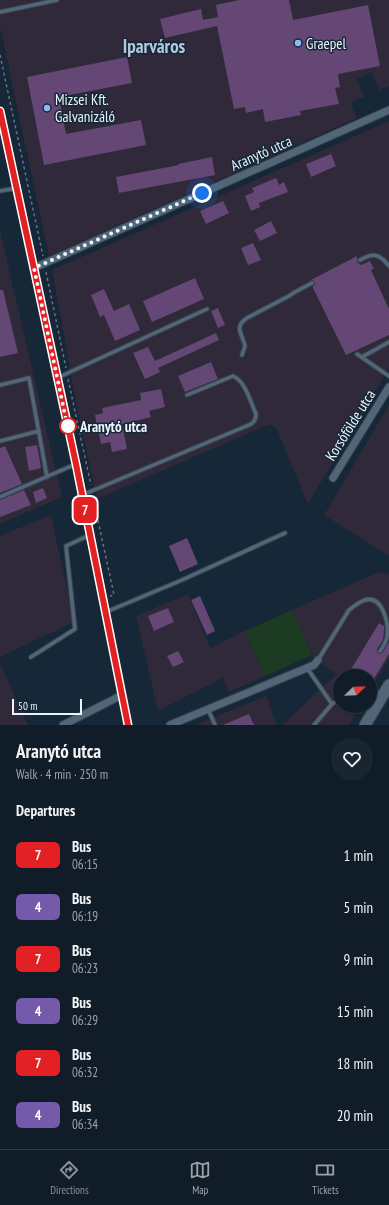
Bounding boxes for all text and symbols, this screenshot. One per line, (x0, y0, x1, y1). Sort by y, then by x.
district label: Iparváros (123, 34, 186, 58)
place label: Graepel (306, 34, 346, 53)
marker: Graepel (293, 38, 303, 48)
place label: Mizsei Kft. Galvanizáló (55, 90, 115, 126)
marker: Mizsei Kft. Galvanizáló (42, 103, 52, 113)
street label: Aranytó utca (227, 131, 295, 175)
your location (192, 183, 212, 203)
street label: Korsófölde utca (321, 386, 379, 464)
marker: Aranytó utca (59, 417, 77, 435)
place label: Aranytó utca (79, 417, 147, 436)
line badge: 7 (72, 497, 98, 523)
text: 7 (82, 501, 88, 519)
north arrow (333, 669, 377, 713)
map controls (333, 669, 377, 713)
scale bar (12, 697, 82, 716)
text: 50 m (18, 699, 37, 713)
button: heart (331, 738, 373, 780)
text: Aranytó utca (16, 739, 101, 763)
text: Walk · 4 min · 250 m (16, 766, 108, 783)
text: Departures (16, 801, 75, 820)
text: Bus (72, 837, 91, 856)
text: 7 (35, 846, 41, 864)
text: 1 min (343, 846, 373, 865)
text: 06:15 (72, 856, 98, 873)
text: Bus (72, 889, 91, 908)
text: 4 (35, 898, 41, 916)
text: 5 min (343, 898, 373, 917)
text: 06:19 (72, 908, 98, 925)
text: Bus (72, 941, 91, 960)
text: 7 (35, 950, 41, 968)
text: 9 min (343, 950, 373, 969)
text: 06:23 (72, 960, 98, 977)
text: Bus (72, 993, 91, 1012)
text: 4 (35, 1002, 41, 1020)
text: 15 min (337, 1002, 373, 1021)
text: 06:29 (72, 1012, 98, 1029)
text: Bus (72, 1045, 91, 1064)
text: 7 (35, 1054, 41, 1072)
text: 18 min (337, 1054, 373, 1073)
text: 06:32 (72, 1064, 98, 1081)
text: Bus (72, 1097, 91, 1116)
text: 4 (35, 1106, 41, 1124)
text: 20 min (337, 1106, 373, 1125)
text: 06:34 (72, 1116, 98, 1133)
tab: Directions (50, 1159, 89, 1197)
tab: Map (189, 1159, 211, 1197)
tab: Tickets (312, 1159, 339, 1197)

